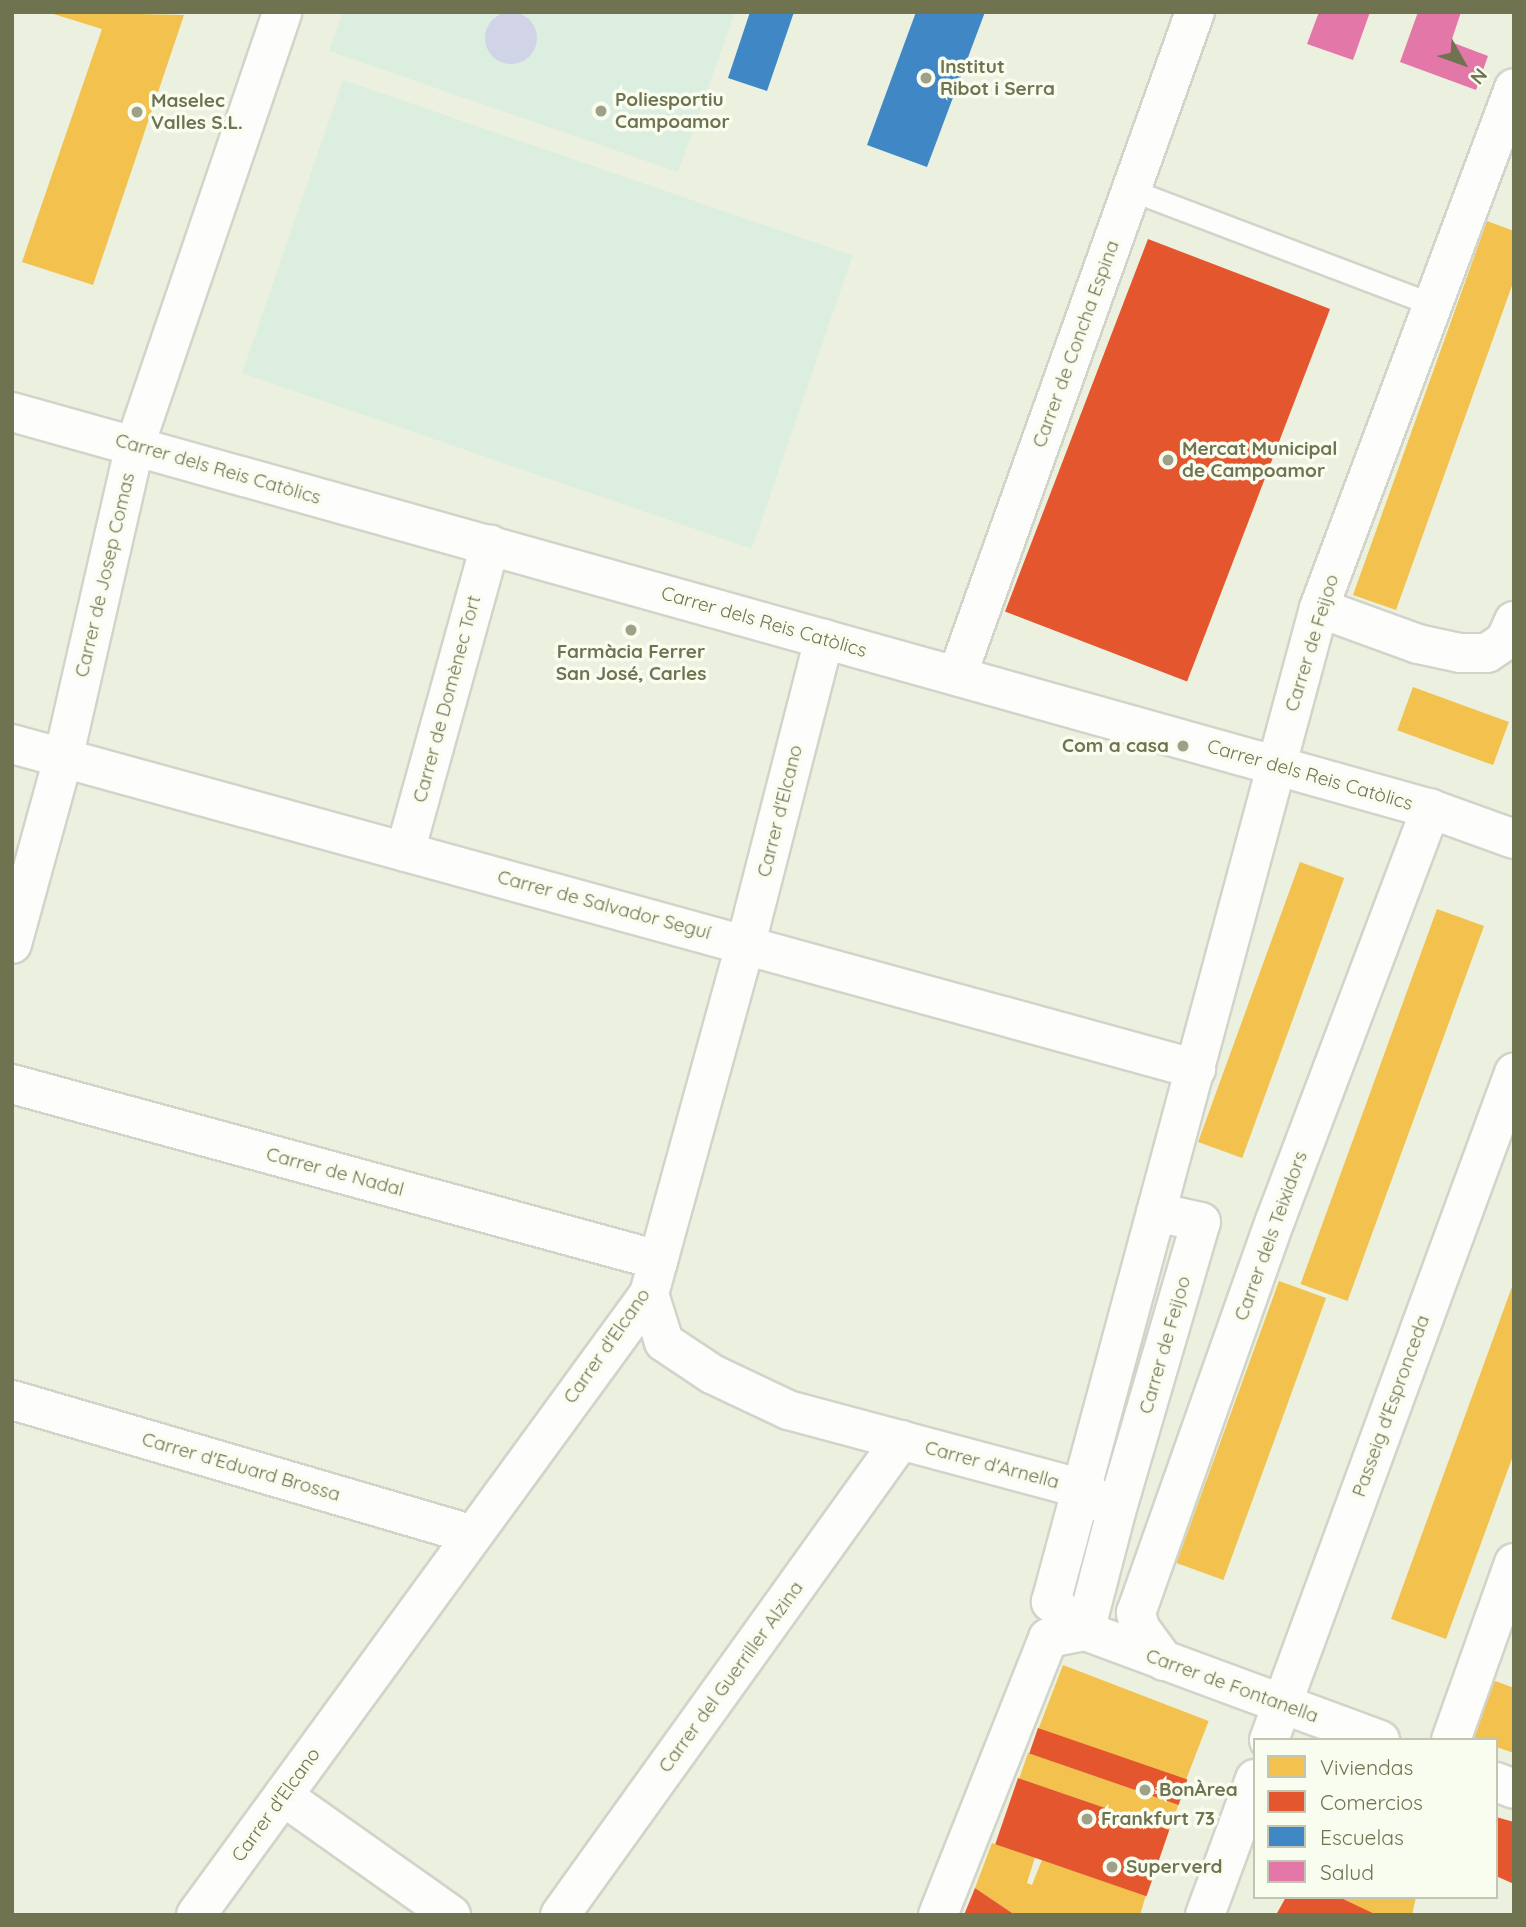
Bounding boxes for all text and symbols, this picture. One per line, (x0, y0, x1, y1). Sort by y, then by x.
north arrow (1428, 28, 1498, 98)
place label: Institut Ribot i Serra (940, 56, 1055, 100)
text: N (1465, 63, 1493, 90)
marker: Institut Ribot i Serra (918, 70, 934, 86)
place label: Poliesportiu Campoamor (615, 89, 730, 133)
place label: Maselec Valles S.L. (151, 90, 243, 134)
marker: Poliesportiu Campoamor (593, 103, 609, 119)
marker: Maselec Valles S.L. (129, 104, 145, 120)
street label: Carrer de Concha Espina (1028, 237, 1124, 451)
street label: Carrer dels Reis Catòlics (113, 429, 323, 509)
place label: Mercat Municipal de Campoamor (1182, 438, 1337, 482)
marker: Mercat Municipal de Campoamor (1160, 452, 1176, 468)
street label: Carrer de Josep Comas (70, 471, 140, 679)
street label: Carrer de Feijoo (1280, 572, 1344, 714)
street label: Carrer dels Reis Catòlics (659, 582, 869, 662)
street label: Carrer de Domènec Tort (408, 593, 486, 805)
marker: Farmàcia Ferrer San José, Carles (623, 622, 639, 638)
place label: Farmàcia Ferrer San José, Carles (556, 641, 706, 685)
place label: Com a casa (1062, 735, 1169, 757)
street label: Carrer dels Reis Catòlics (1205, 735, 1415, 815)
marker: Com a casa (1175, 738, 1191, 754)
street label: Carrer d'Elcano (753, 743, 807, 879)
street label: Carrer de Salvador Seguí (495, 866, 713, 944)
street label: Carrer de Nadal (264, 1143, 406, 1201)
street label: Carrer dels Teixidors (1230, 1148, 1312, 1324)
street label: Carrer de Feijoo (1134, 1274, 1196, 1416)
street label: Carrer d'Elcano (559, 1284, 655, 1408)
street label: Passeig d'Espronceda (1347, 1312, 1435, 1500)
street label: Carrer d'Eduard Brossa (139, 1428, 343, 1506)
street label: Carrer d'Arnella (922, 1436, 1062, 1494)
street label: Carrer del Guerriller Alzina (654, 1577, 808, 1777)
street label: Carrer de Fontanella (1143, 1644, 1321, 1728)
legend (1253, 1738, 1498, 1899)
street label: Carrer d'Elcano (227, 1744, 325, 1866)
text: Viviendas (1320, 1754, 1413, 1780)
place label: BonÀrea (1159, 1779, 1238, 1801)
marker: BonÀrea (1137, 1782, 1153, 1798)
text: Comercios (1320, 1789, 1423, 1815)
place label: Frankfurt 73 (1101, 1808, 1215, 1830)
marker: Frankfurt 73 (1079, 1811, 1095, 1827)
text: Escuelas (1320, 1824, 1404, 1850)
place label: Superverd (1126, 1856, 1222, 1878)
marker: Superverd (1104, 1859, 1120, 1875)
text: Salud (1320, 1859, 1374, 1885)

